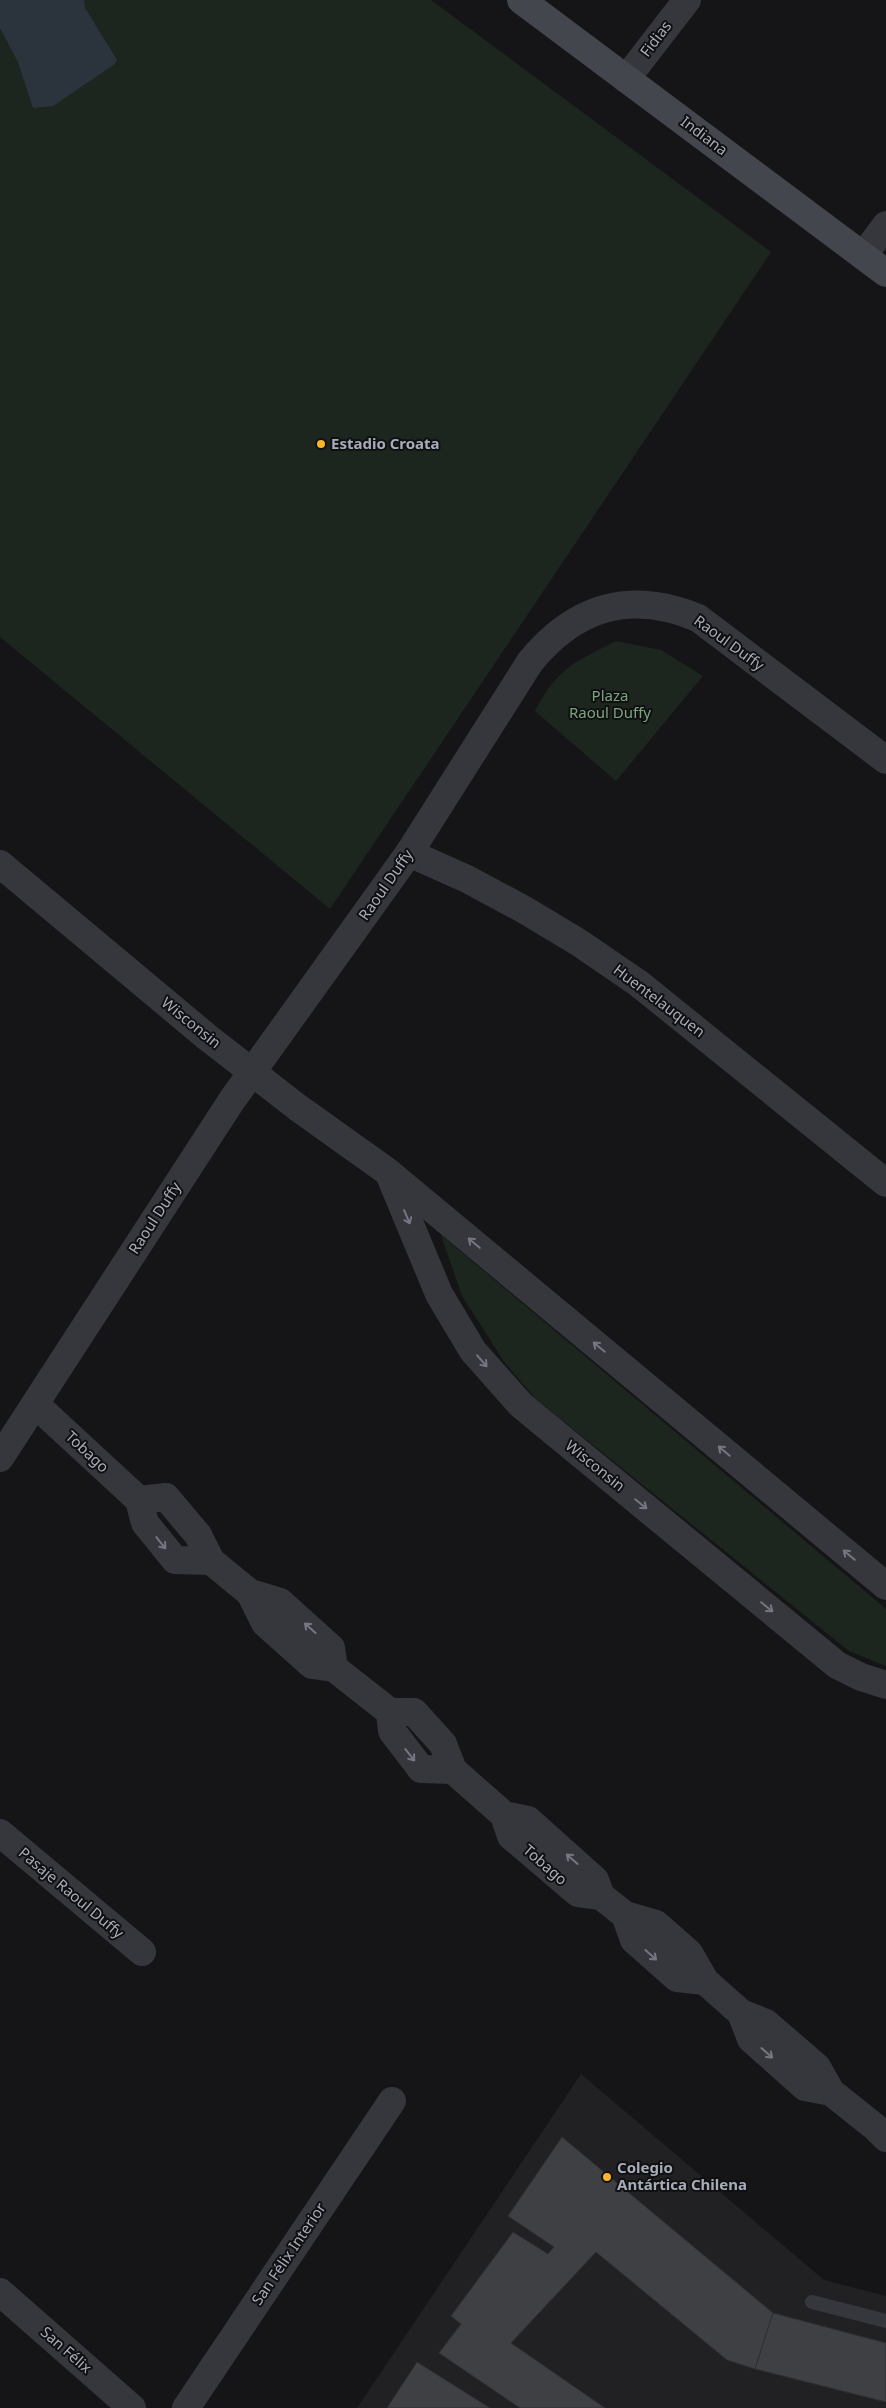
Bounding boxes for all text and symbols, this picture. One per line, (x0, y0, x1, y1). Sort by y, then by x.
street label: Fidias (635, 16, 675, 61)
street label: Indiana (677, 111, 732, 159)
place label: Estadio Croata (331, 433, 440, 453)
marker: Estadio Croata (315, 438, 327, 450)
street label: Raoul Duffy (691, 610, 769, 675)
park label: Plaza Raoul Duffy (569, 685, 651, 722)
street label: Raoul Duffy (353, 845, 417, 924)
street label: Huentelauquen (610, 959, 709, 1041)
street label: Wisconsin (158, 992, 225, 1052)
street label: Raoul Duffy (123, 1177, 185, 1257)
one-way arrow (403, 1209, 413, 1224)
one-way arrow (467, 1238, 480, 1249)
one-way arrow (592, 1341, 605, 1353)
one-way arrow (476, 1354, 488, 1367)
street label: Tobago (62, 1426, 114, 1476)
street label: Wisconsin (562, 1435, 629, 1495)
one-way arrow (717, 1445, 730, 1456)
one-way arrow (634, 1499, 647, 1510)
one-way arrow (155, 1536, 166, 1549)
one-way arrow (842, 1549, 855, 1560)
one-way arrow (760, 1602, 773, 1613)
one-way arrow (303, 1623, 316, 1634)
one-way arrow (404, 1748, 415, 1761)
street label: Tobago (519, 1840, 572, 1889)
street label: Pasaje Raoul Duffy (15, 1842, 129, 1942)
one-way arrow (565, 1853, 578, 1865)
one-way arrow (644, 1949, 657, 1961)
one-way arrow (760, 2047, 773, 2058)
place label: Colegio Antártica Chilena (617, 2157, 747, 2194)
marker: Colegio Antártica Chilena (601, 2171, 613, 2183)
street label: San Félix Interior (247, 2198, 330, 2308)
street label: San Félix (37, 2321, 97, 2377)

